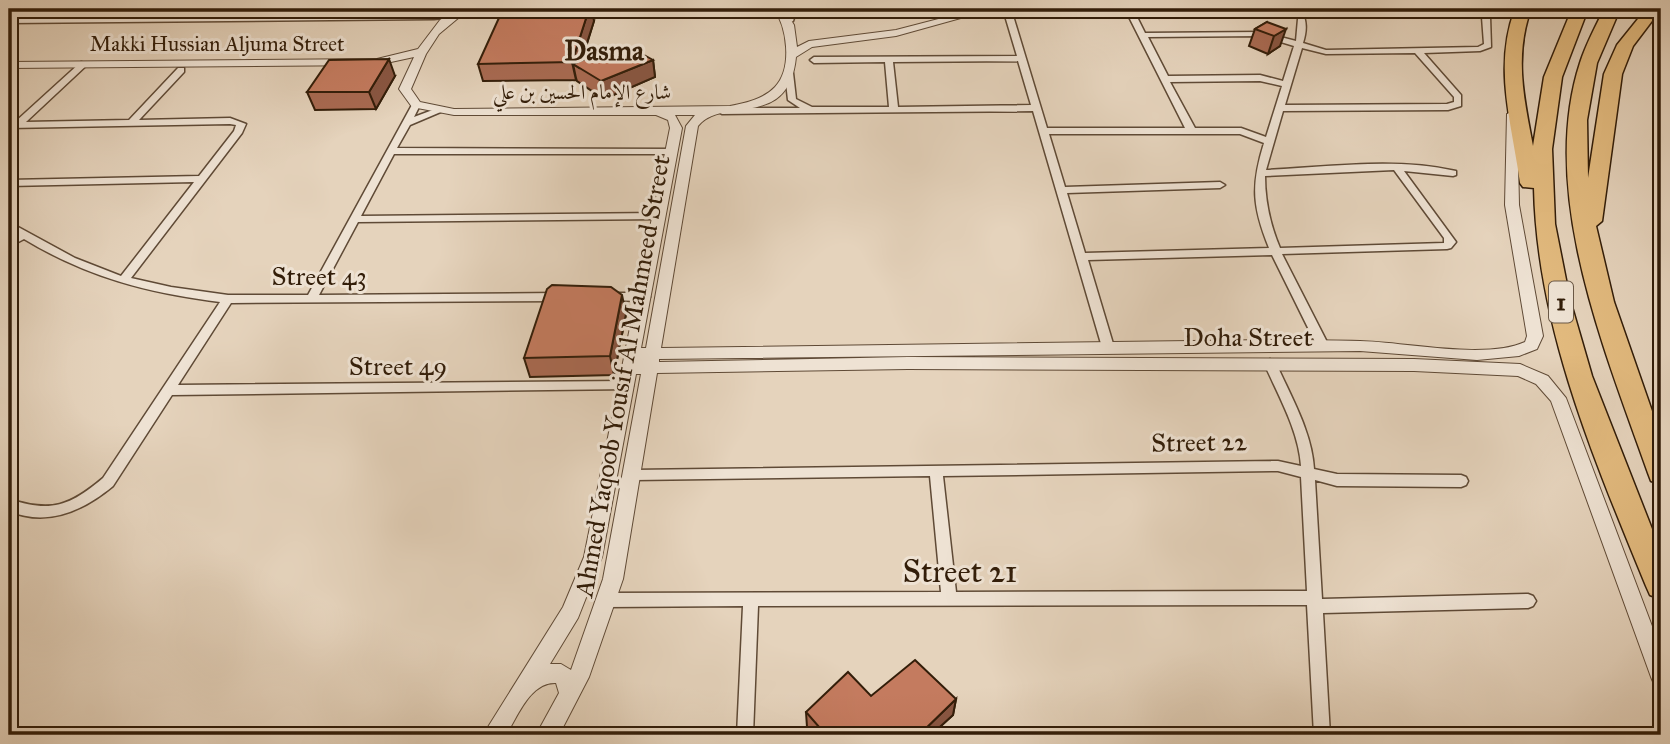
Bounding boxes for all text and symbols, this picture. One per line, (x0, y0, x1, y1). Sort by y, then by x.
street label: Makki Hussian Aljuma Street (90, 31, 345, 57)
district label: Dasma (564, 33, 645, 68)
street label: شارع الإمام الحسين بن علي (493, 79, 671, 112)
street label: Ahmed Yaqoob Yousif Al Mahmeed Street (567, 153, 677, 600)
street label: Street 43 (271, 260, 367, 292)
road number: 1 (1549, 282, 1573, 323)
street label: Doha Street (1183, 321, 1313, 353)
street label: Street 49 (349, 350, 447, 382)
street label: Street 22 (1151, 425, 1247, 459)
street label: Street 21 (903, 552, 1017, 591)

